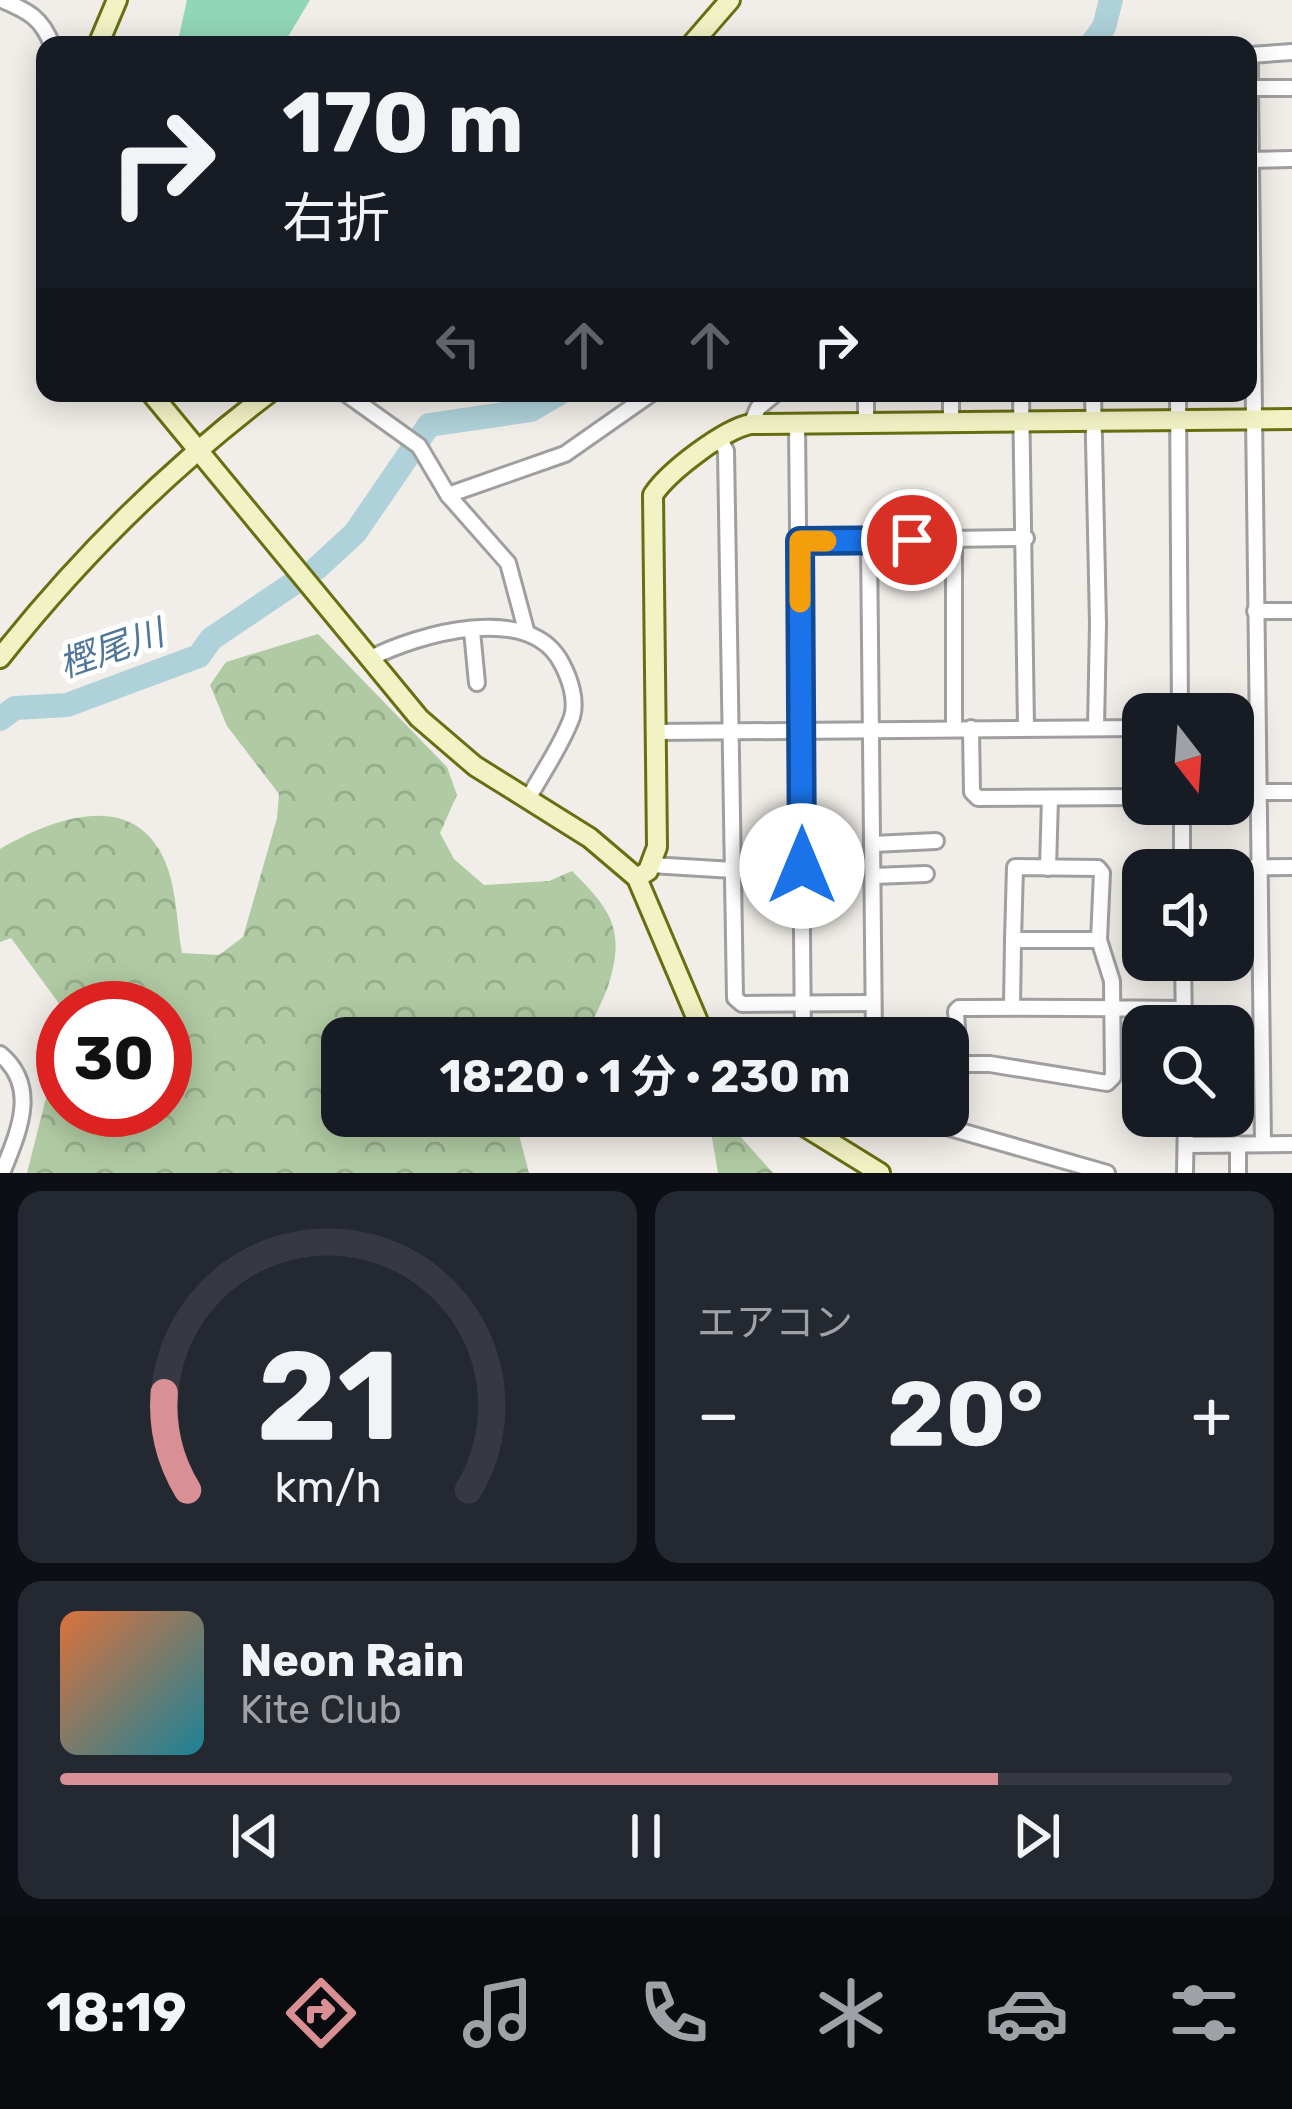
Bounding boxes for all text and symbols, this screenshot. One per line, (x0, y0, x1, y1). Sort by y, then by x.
text: 170 m (282, 73, 524, 173)
icon: right (84, 84, 240, 240)
text: 右折 (282, 187, 390, 251)
icon: left (425, 312, 491, 378)
icon: ahead (551, 312, 617, 378)
icon: ahead (677, 312, 743, 378)
icon: right (803, 312, 869, 378)
pin (861, 489, 963, 591)
icon: arrive (879, 507, 945, 573)
water label: 樫尾川 (53, 609, 173, 686)
north arrow (1122, 693, 1254, 825)
map controls (1122, 693, 1254, 1137)
position arrow (739, 803, 865, 929)
button: sound (1122, 849, 1254, 981)
speed limit sign: 30 (36, 981, 192, 1137)
button: search (1122, 1005, 1254, 1137)
text: 18:20 · 1 分 · 230 m (439, 1050, 851, 1103)
text: エアコン (697, 1300, 853, 1346)
text: 21 (256, 1322, 399, 1470)
text: 20° (887, 1361, 1044, 1468)
text: − (697, 1375, 740, 1454)
text: + (1191, 1375, 1232, 1454)
text: km/h (274, 1462, 381, 1513)
text: Neon Rain (240, 1634, 465, 1687)
text: Kite Club (240, 1687, 402, 1733)
icon: previous (222, 1803, 288, 1869)
icon: pause (613, 1803, 679, 1869)
icon: next (1004, 1803, 1070, 1869)
icon: directions (279, 1971, 363, 2055)
icon: music (456, 1971, 540, 2055)
icon: phone (632, 1971, 716, 2055)
icon: climate (809, 1971, 893, 2055)
icon: car (985, 1971, 1069, 2055)
icon: filters (1162, 1971, 1246, 2055)
text: 18:19 (46, 1981, 187, 2045)

